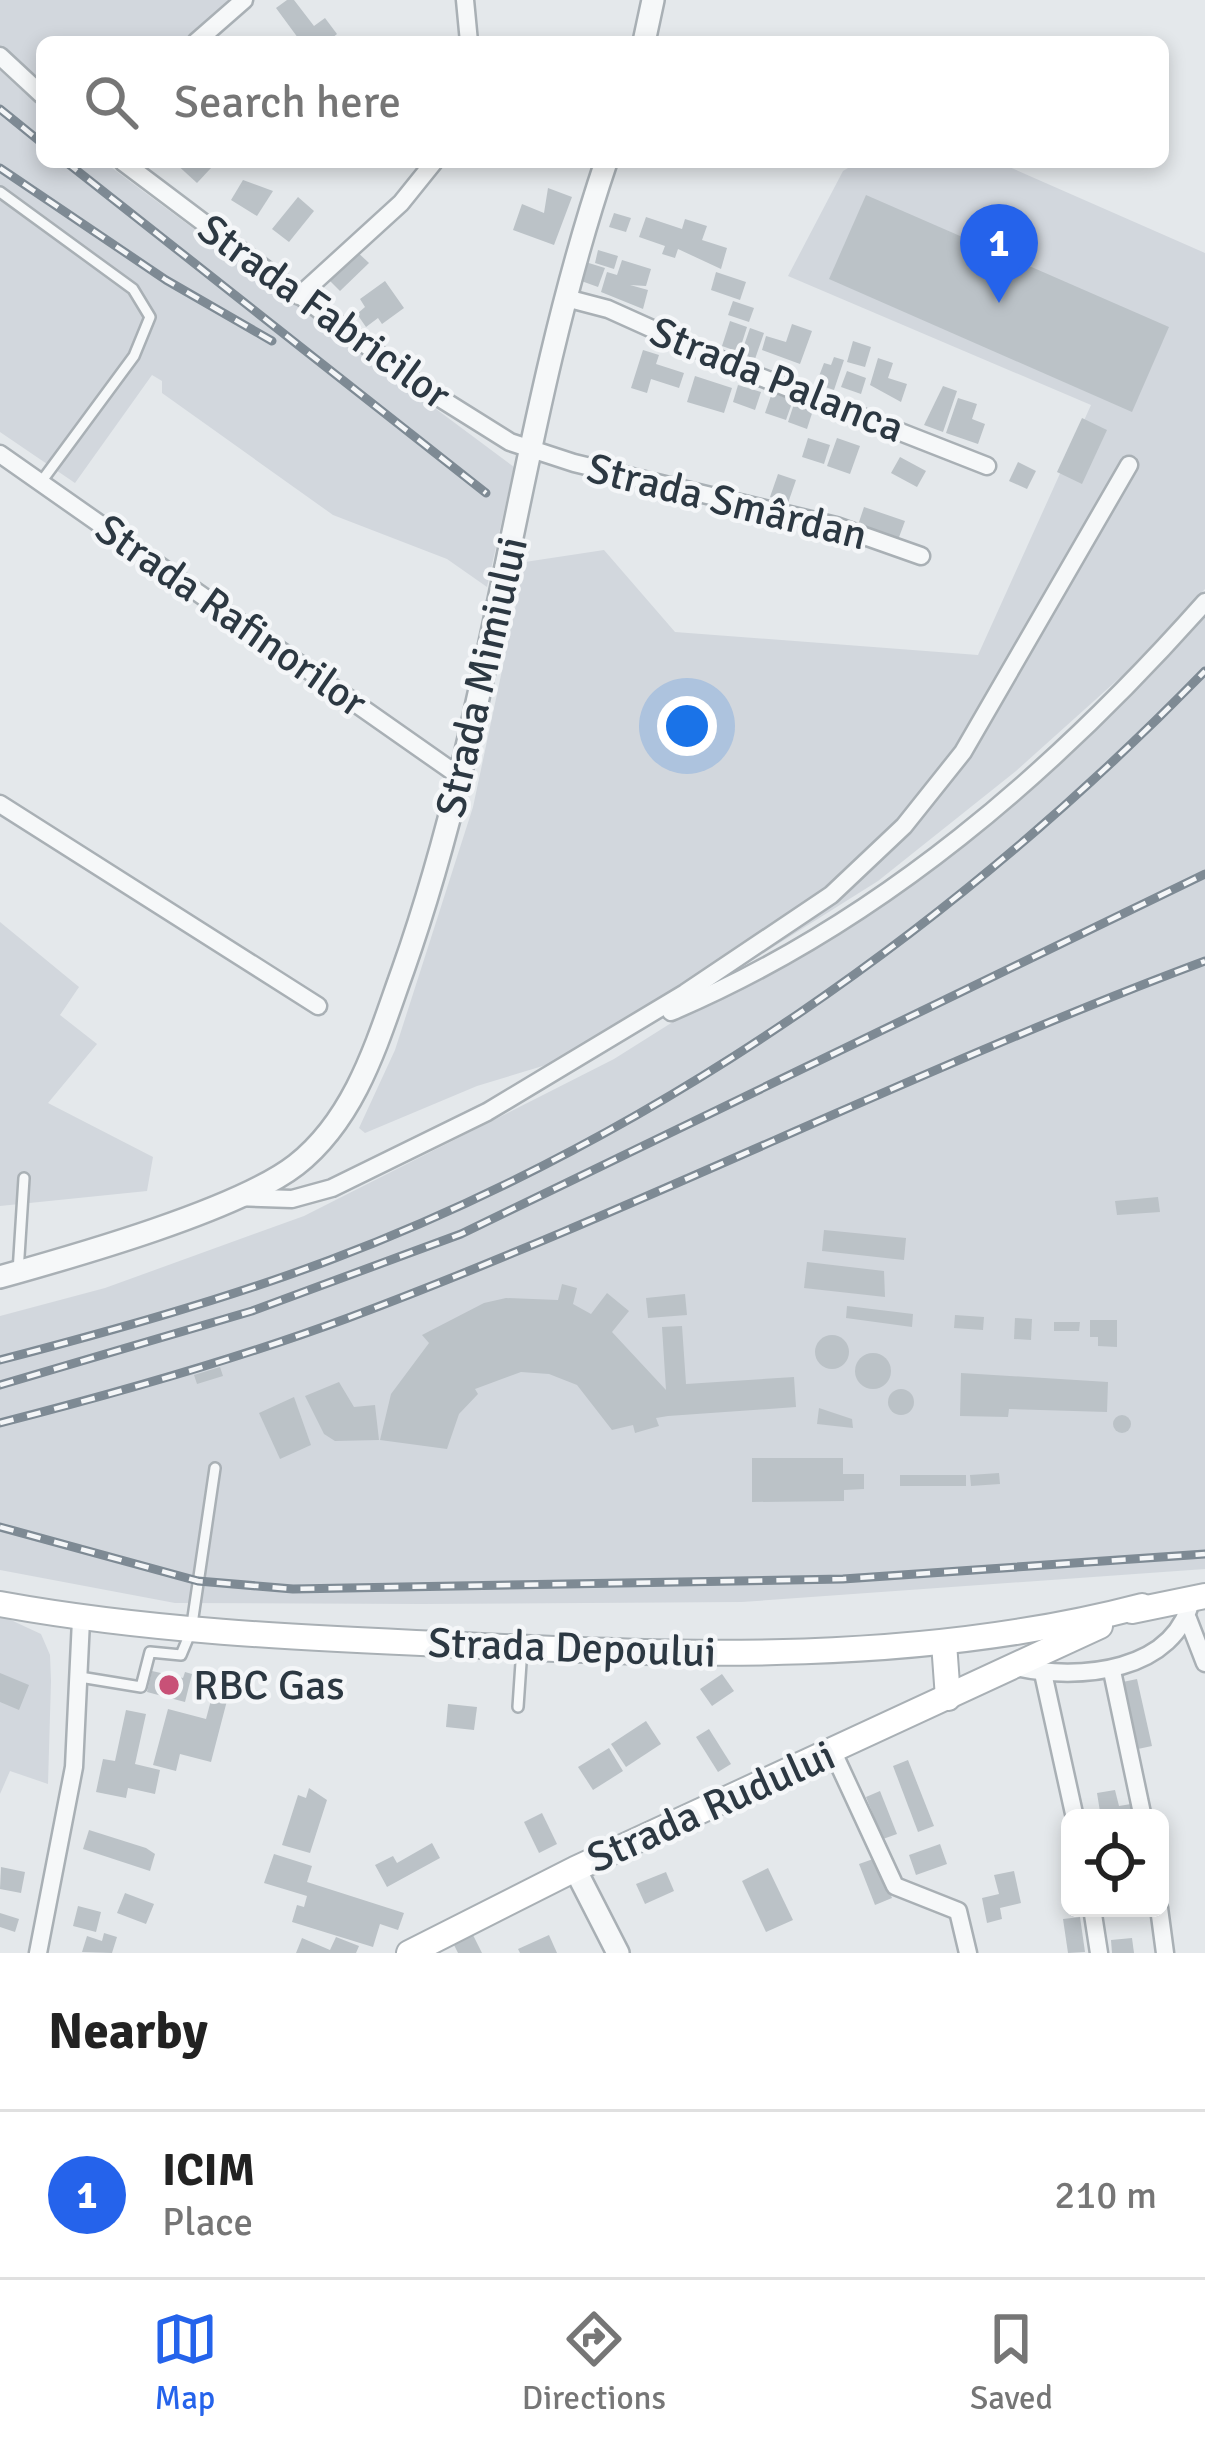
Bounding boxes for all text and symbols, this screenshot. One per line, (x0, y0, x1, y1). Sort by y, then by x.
search box (36, 36, 1169, 168)
icon: search (78, 69, 144, 135)
text: Search here (174, 75, 401, 130)
street label: Strada Fabricilor (188, 203, 461, 421)
pin: 1 (960, 204, 1038, 303)
street label: Strada Palanca (643, 306, 911, 454)
street label: Strada Smârdan (582, 443, 872, 561)
street label: Strada Rafinorilor (86, 504, 377, 729)
street label: Strada Mimiului (425, 532, 539, 822)
your location (657, 696, 717, 756)
street label: Strada Depoului (427, 1617, 717, 1679)
place label: RBC Gas (193, 1660, 345, 1711)
marker: RBC Gas (156, 1672, 182, 1698)
street label: Strada Rudului (579, 1730, 843, 1884)
map controls (1061, 1809, 1169, 1917)
button: locate (1061, 1809, 1169, 1917)
text: Nearby (48, 2000, 208, 2063)
text: ICIM (162, 2143, 255, 2198)
text: 1 (76, 2171, 98, 2219)
text: 210 m (1054, 2171, 1157, 2219)
text: Place (162, 2198, 253, 2246)
tab: Map (152, 2306, 218, 2419)
tab: Directions (522, 2306, 666, 2419)
tab: Saved (970, 2306, 1053, 2419)

